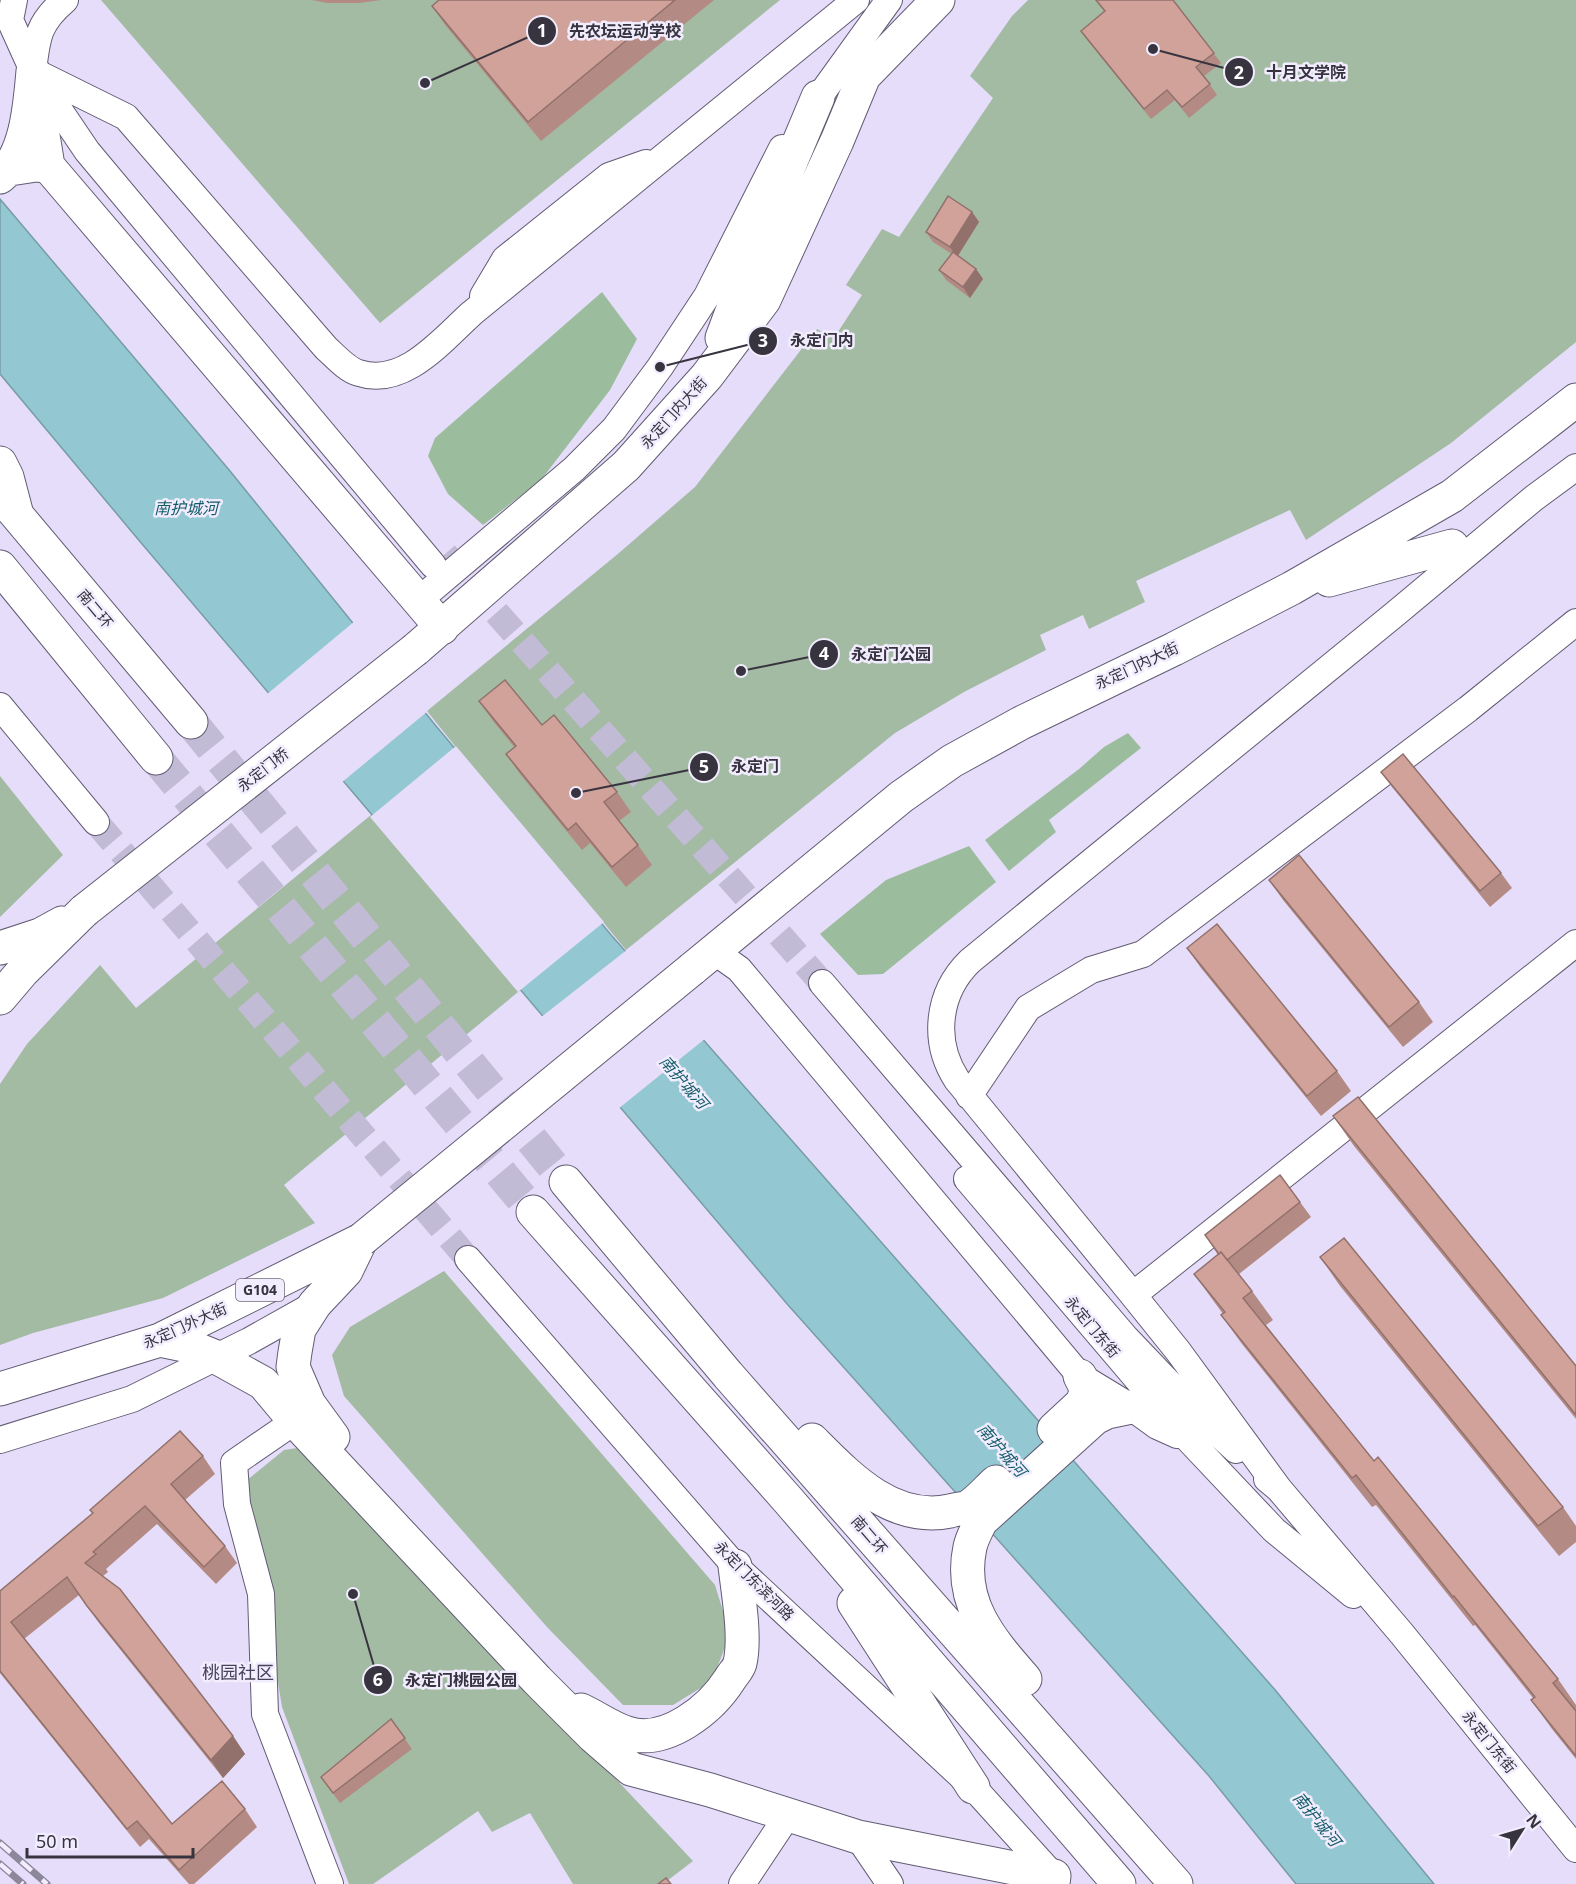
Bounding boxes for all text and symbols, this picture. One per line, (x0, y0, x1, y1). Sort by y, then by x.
callout: 先农坛运动学校 (527, 14, 693, 48)
text: 1 (537, 18, 547, 42)
text: 先农坛运动学校 (569, 20, 682, 42)
callout: 十月文学院 (1224, 55, 1358, 89)
text: 2 (1234, 60, 1244, 84)
text: 十月文学院 (1266, 61, 1346, 83)
callout: 永定门内 (748, 324, 866, 358)
text: 3 (758, 328, 768, 352)
text: 永定门内 (790, 329, 854, 351)
street label: 永定门内大街 (636, 372, 711, 452)
water label: 南护城河 (154, 497, 221, 519)
street label: 南二环 (74, 585, 118, 632)
callout: 永定门公园 (809, 637, 943, 671)
street label: 永定门内大街 (1092, 637, 1182, 693)
text: 4 (819, 641, 829, 665)
text: 永定门公园 (851, 643, 931, 665)
street label: 永定门桥 (233, 743, 292, 796)
callout: 永定门 (689, 750, 791, 784)
text: 5 (699, 754, 709, 778)
text: 永定门 (731, 755, 779, 777)
water label: 南护城河 (655, 1051, 715, 1116)
road number: G104 (236, 1279, 284, 1301)
street label: 永定门东街 (1061, 1291, 1125, 1362)
street label: 永定门外大街 (139, 1298, 230, 1353)
water label: 南护城河 (973, 1419, 1033, 1484)
street label: 南二环 (847, 1511, 892, 1558)
street label: 永定门东滨河路 (711, 1536, 799, 1624)
district label: 桃园社区 (202, 1660, 274, 1684)
callout: 永定门桃园公园 (363, 1663, 529, 1697)
text: 6 (373, 1667, 383, 1691)
text: 永定门桃园公园 (405, 1669, 517, 1691)
street label: 永定门东街 (1458, 1706, 1521, 1777)
water label: 南护城河 (1288, 1787, 1348, 1853)
north arrow (1492, 1800, 1552, 1860)
text: N (1521, 1809, 1547, 1833)
scale bar (27, 1821, 194, 1859)
text: 50 m (36, 1829, 78, 1853)

